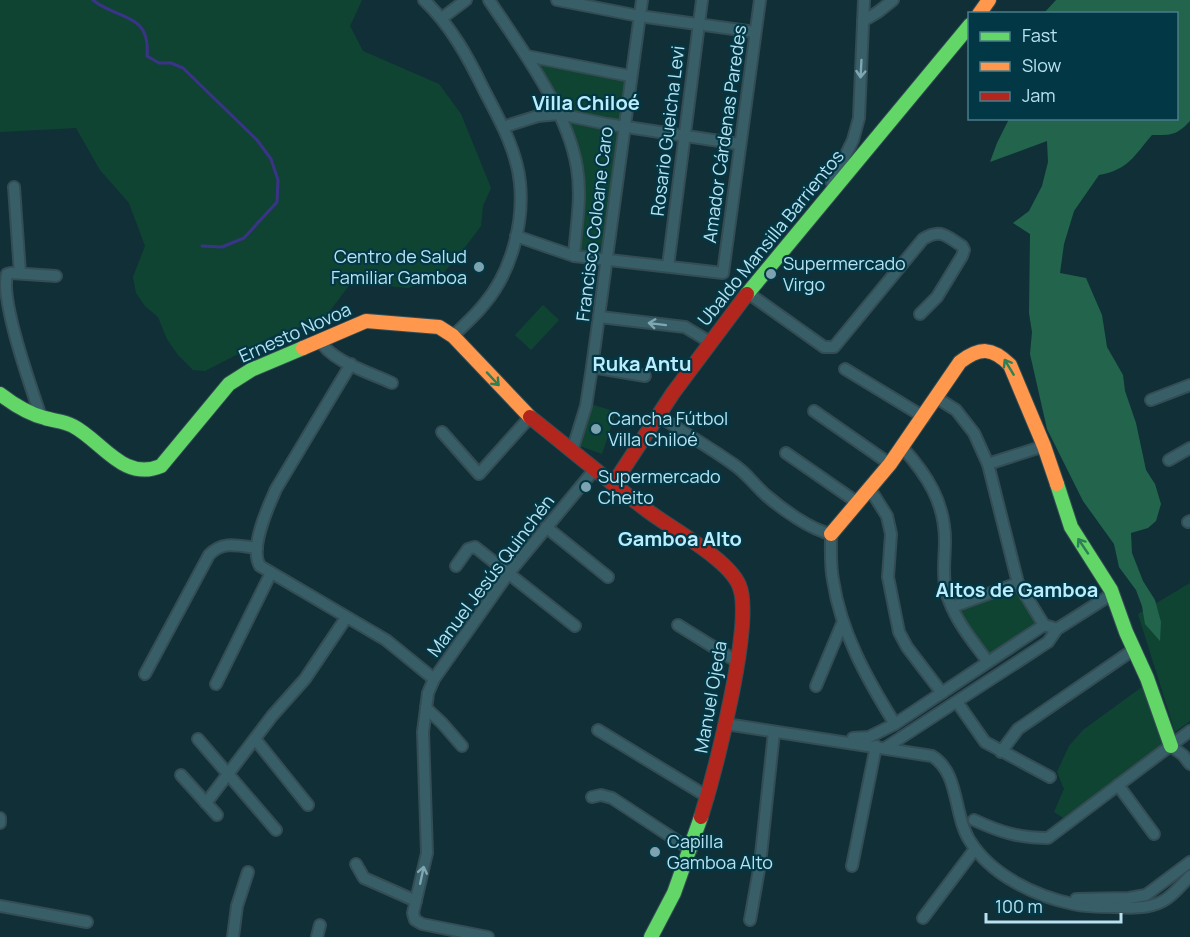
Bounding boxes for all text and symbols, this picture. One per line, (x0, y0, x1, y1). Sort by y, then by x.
legend (968, 12, 1178, 120)
street label: Amador Cárdenas Paredes (697, 23, 751, 244)
text: Fast (1022, 23, 1057, 47)
street label: Rosario Gueicha Levi (645, 44, 689, 217)
text: Slow (1022, 53, 1062, 77)
one-way arrow (855, 59, 866, 79)
text: Jam (1022, 83, 1056, 107)
district label: Villa Chiloé (532, 89, 640, 116)
street label: Francisco Coloane Caro (570, 125, 618, 323)
street label: Ubaldo Mansilla Barrientos (692, 144, 849, 330)
place label: Centro de Salud Familiar Gamboa (331, 244, 467, 289)
place label: Supermercado Virgo (783, 251, 906, 296)
marker: Centro de Salud Familiar Gamboa (472, 260, 486, 274)
marker: Supermercado Virgo (764, 267, 778, 281)
street label: Ernesto Novoa (235, 297, 355, 368)
one-way arrow (648, 318, 667, 329)
district label: Ruka Antu (592, 350, 692, 377)
one-way arrow (1003, 359, 1015, 376)
one-way arrow (486, 371, 500, 386)
place label: Cancha Fútbol Villa Chiloé (608, 406, 728, 451)
marker: Cancha Fútbol Villa Chiloé (589, 422, 603, 436)
place label: Supermercado Cheito (598, 464, 721, 509)
marker: Supermercado Cheito (579, 480, 593, 494)
street label: Manuel Jesús Quinchén (421, 489, 559, 661)
district label: Gamboa Alto (618, 525, 742, 552)
one-way arrow (1077, 538, 1089, 555)
district label: Altos de Gamboa (936, 576, 1098, 603)
street label: Manuel Ojeda (688, 639, 732, 755)
place label: Capilla Gamboa Alto (667, 829, 773, 874)
marker: Capilla Gamboa Alto (648, 845, 662, 859)
one-way arrow (417, 865, 429, 884)
scale bar (986, 886, 1121, 924)
text: 100 m (995, 894, 1043, 918)

